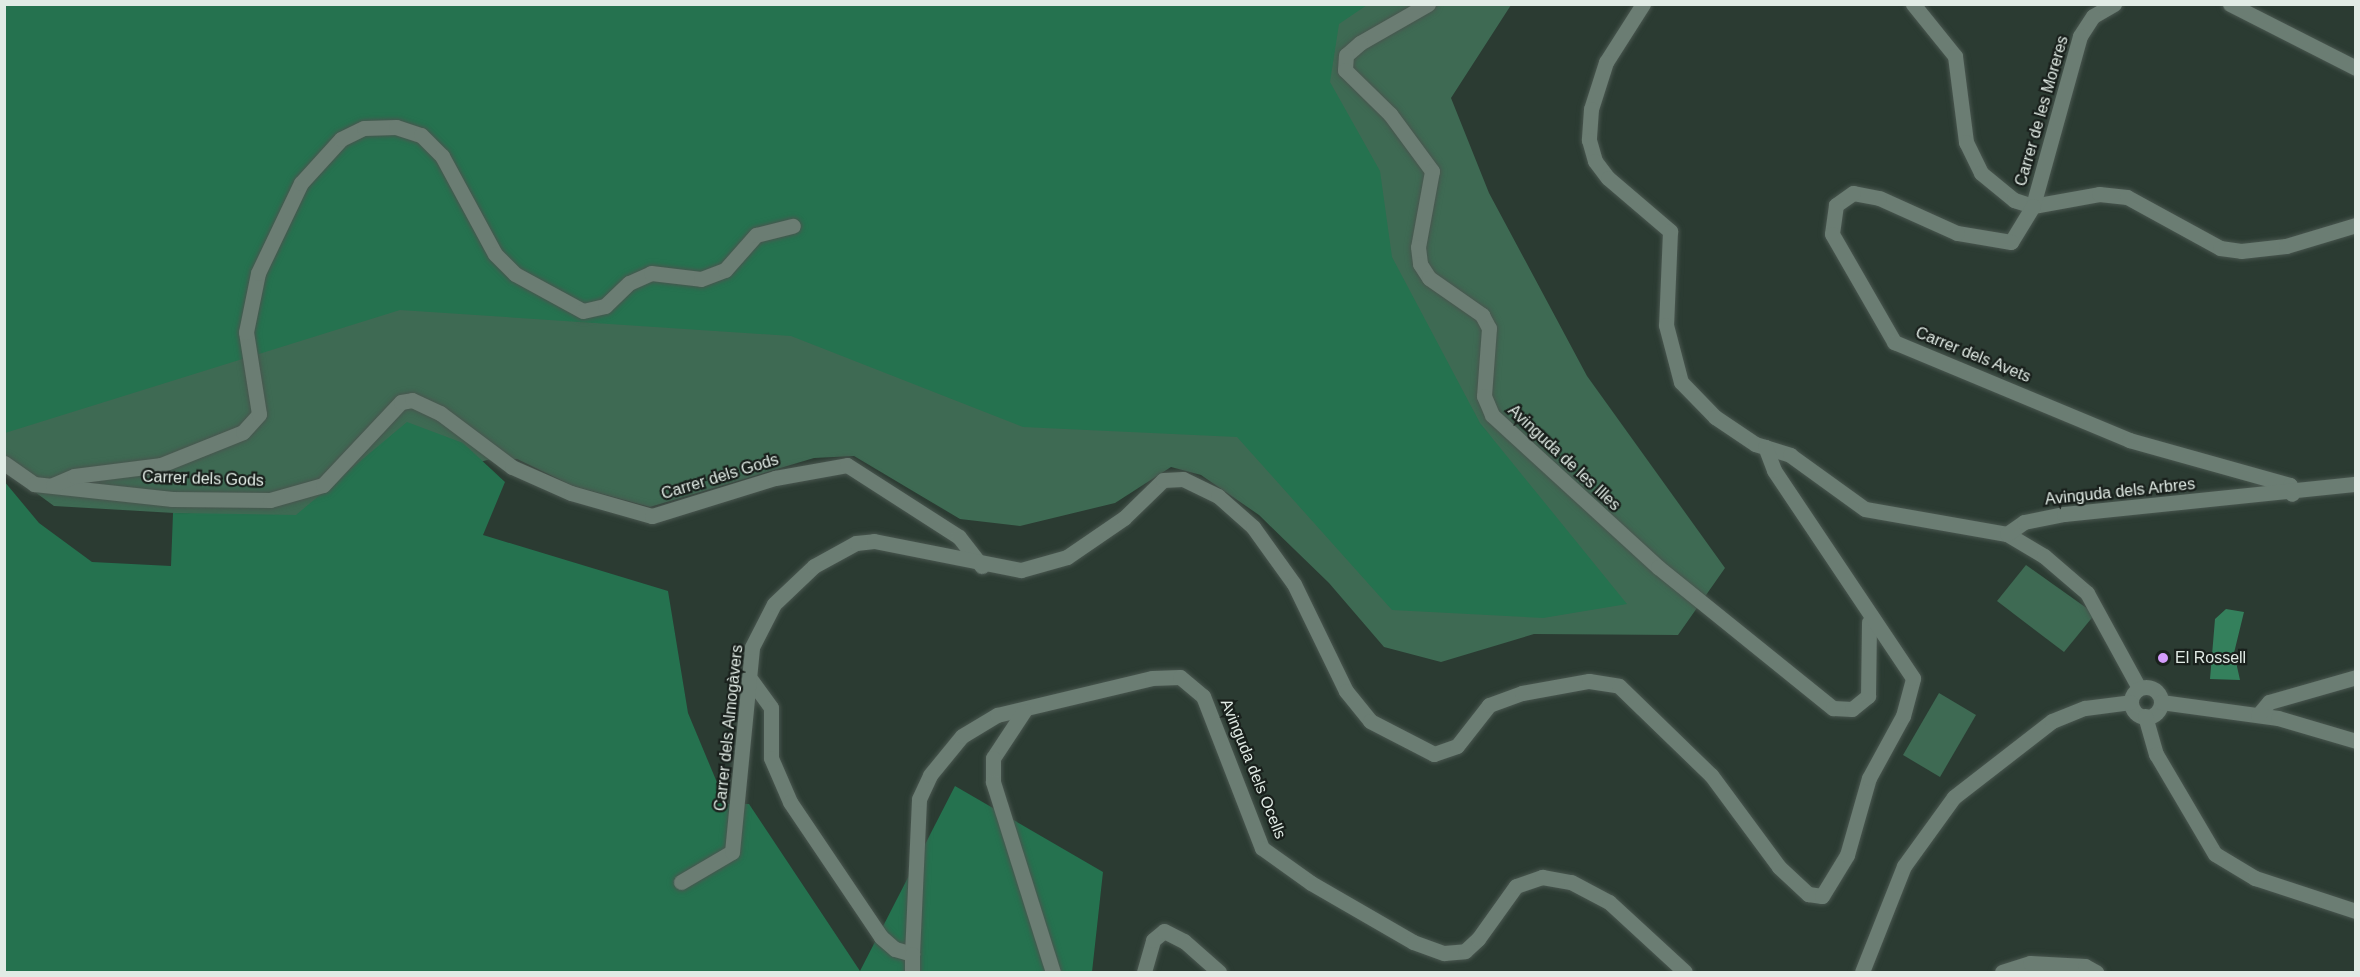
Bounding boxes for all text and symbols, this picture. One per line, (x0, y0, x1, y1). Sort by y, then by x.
street label: Carrer de les Moreres (2011, 34, 2073, 188)
street label: Carrer dels Avets (1912, 323, 2034, 387)
street label: Avinguda de les Illes (1504, 401, 1624, 515)
street label: Carrer dels Gods (659, 450, 781, 504)
street label: Carrer dels Gods (142, 467, 264, 491)
street label: Avinguda dels Arbres (2044, 475, 2196, 509)
street label: Carrer dels Almogàvers (711, 643, 747, 813)
place label: El Rossell (2175, 648, 2246, 668)
marker: El Rossell (2156, 651, 2170, 665)
street label: Avinguda dels Ocells (1216, 696, 1290, 842)

